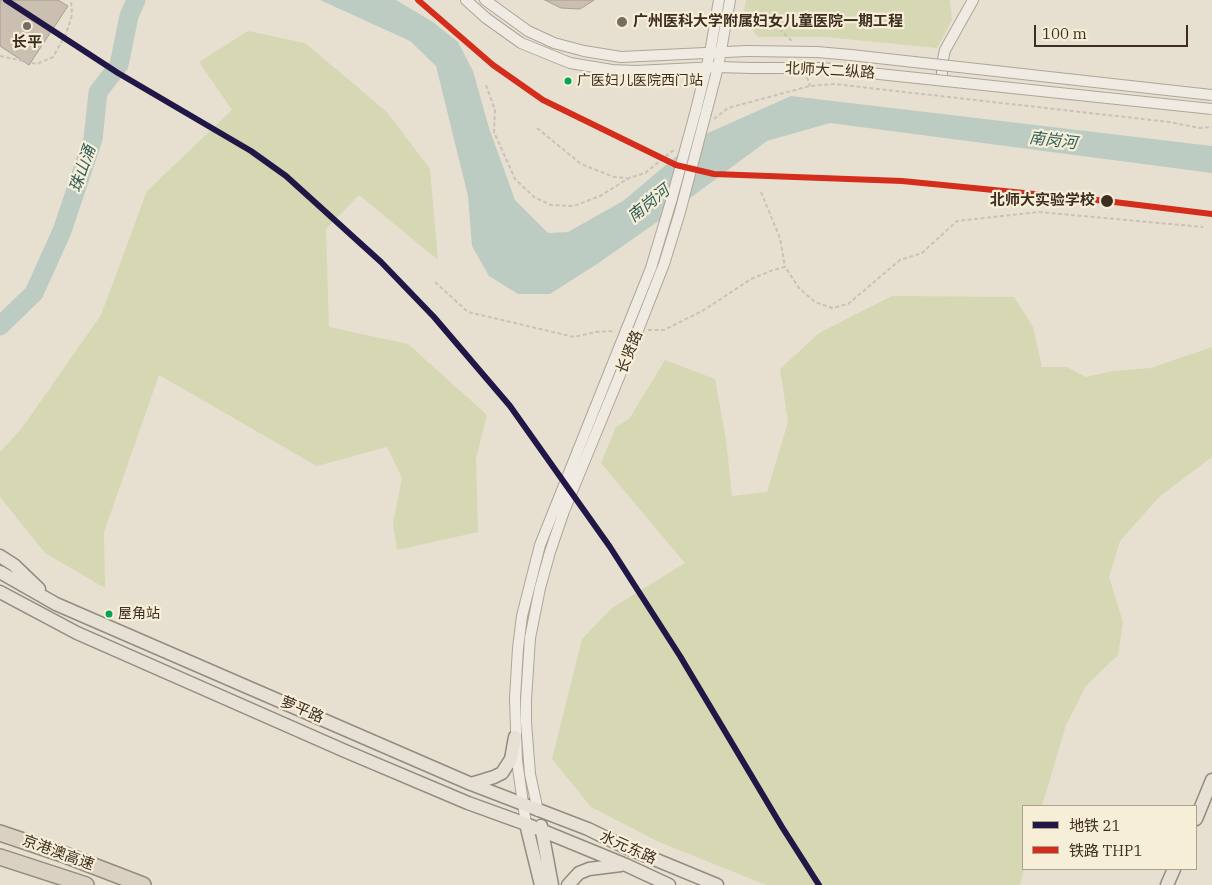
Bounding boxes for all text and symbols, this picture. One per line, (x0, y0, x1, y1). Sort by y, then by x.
place label: 广州医科大学附属妇女儿童医院一期工程 (633, 13, 903, 31)
marker: 广州医科大学附属妇女儿童医院一期工程 (615, 15, 629, 29)
scale bar (1037, 15, 1191, 47)
marker: 长平 (21, 20, 33, 32)
text: 100 m (1042, 24, 1087, 43)
place label: 长平 (12, 34, 42, 52)
street label: 北师大二纵路 (785, 60, 875, 82)
place label: 广医妇儿医院西门站 (577, 73, 703, 89)
marker: 广医妇儿医院西门站 (563, 76, 573, 86)
water label: 南岗河 (1028, 129, 1078, 153)
water label: 珠山涌 (66, 143, 100, 195)
water label: 南岗河 (624, 181, 674, 227)
place label: 北师大实验学校 (990, 192, 1095, 210)
marker: 北师大实验学校 (1099, 193, 1115, 209)
street label: 长贤路 (613, 328, 647, 376)
place label: 屋角站 (118, 606, 160, 622)
marker: 屋角站 (104, 609, 114, 619)
street label: 萝平路 (278, 693, 326, 727)
legend (1022, 805, 1197, 870)
text: 地铁 21 (1069, 816, 1120, 835)
street label: 水元东路 (597, 828, 659, 868)
street label: 京港澳高速 (20, 832, 96, 874)
text: 铁路 THP1 (1069, 841, 1142, 860)

